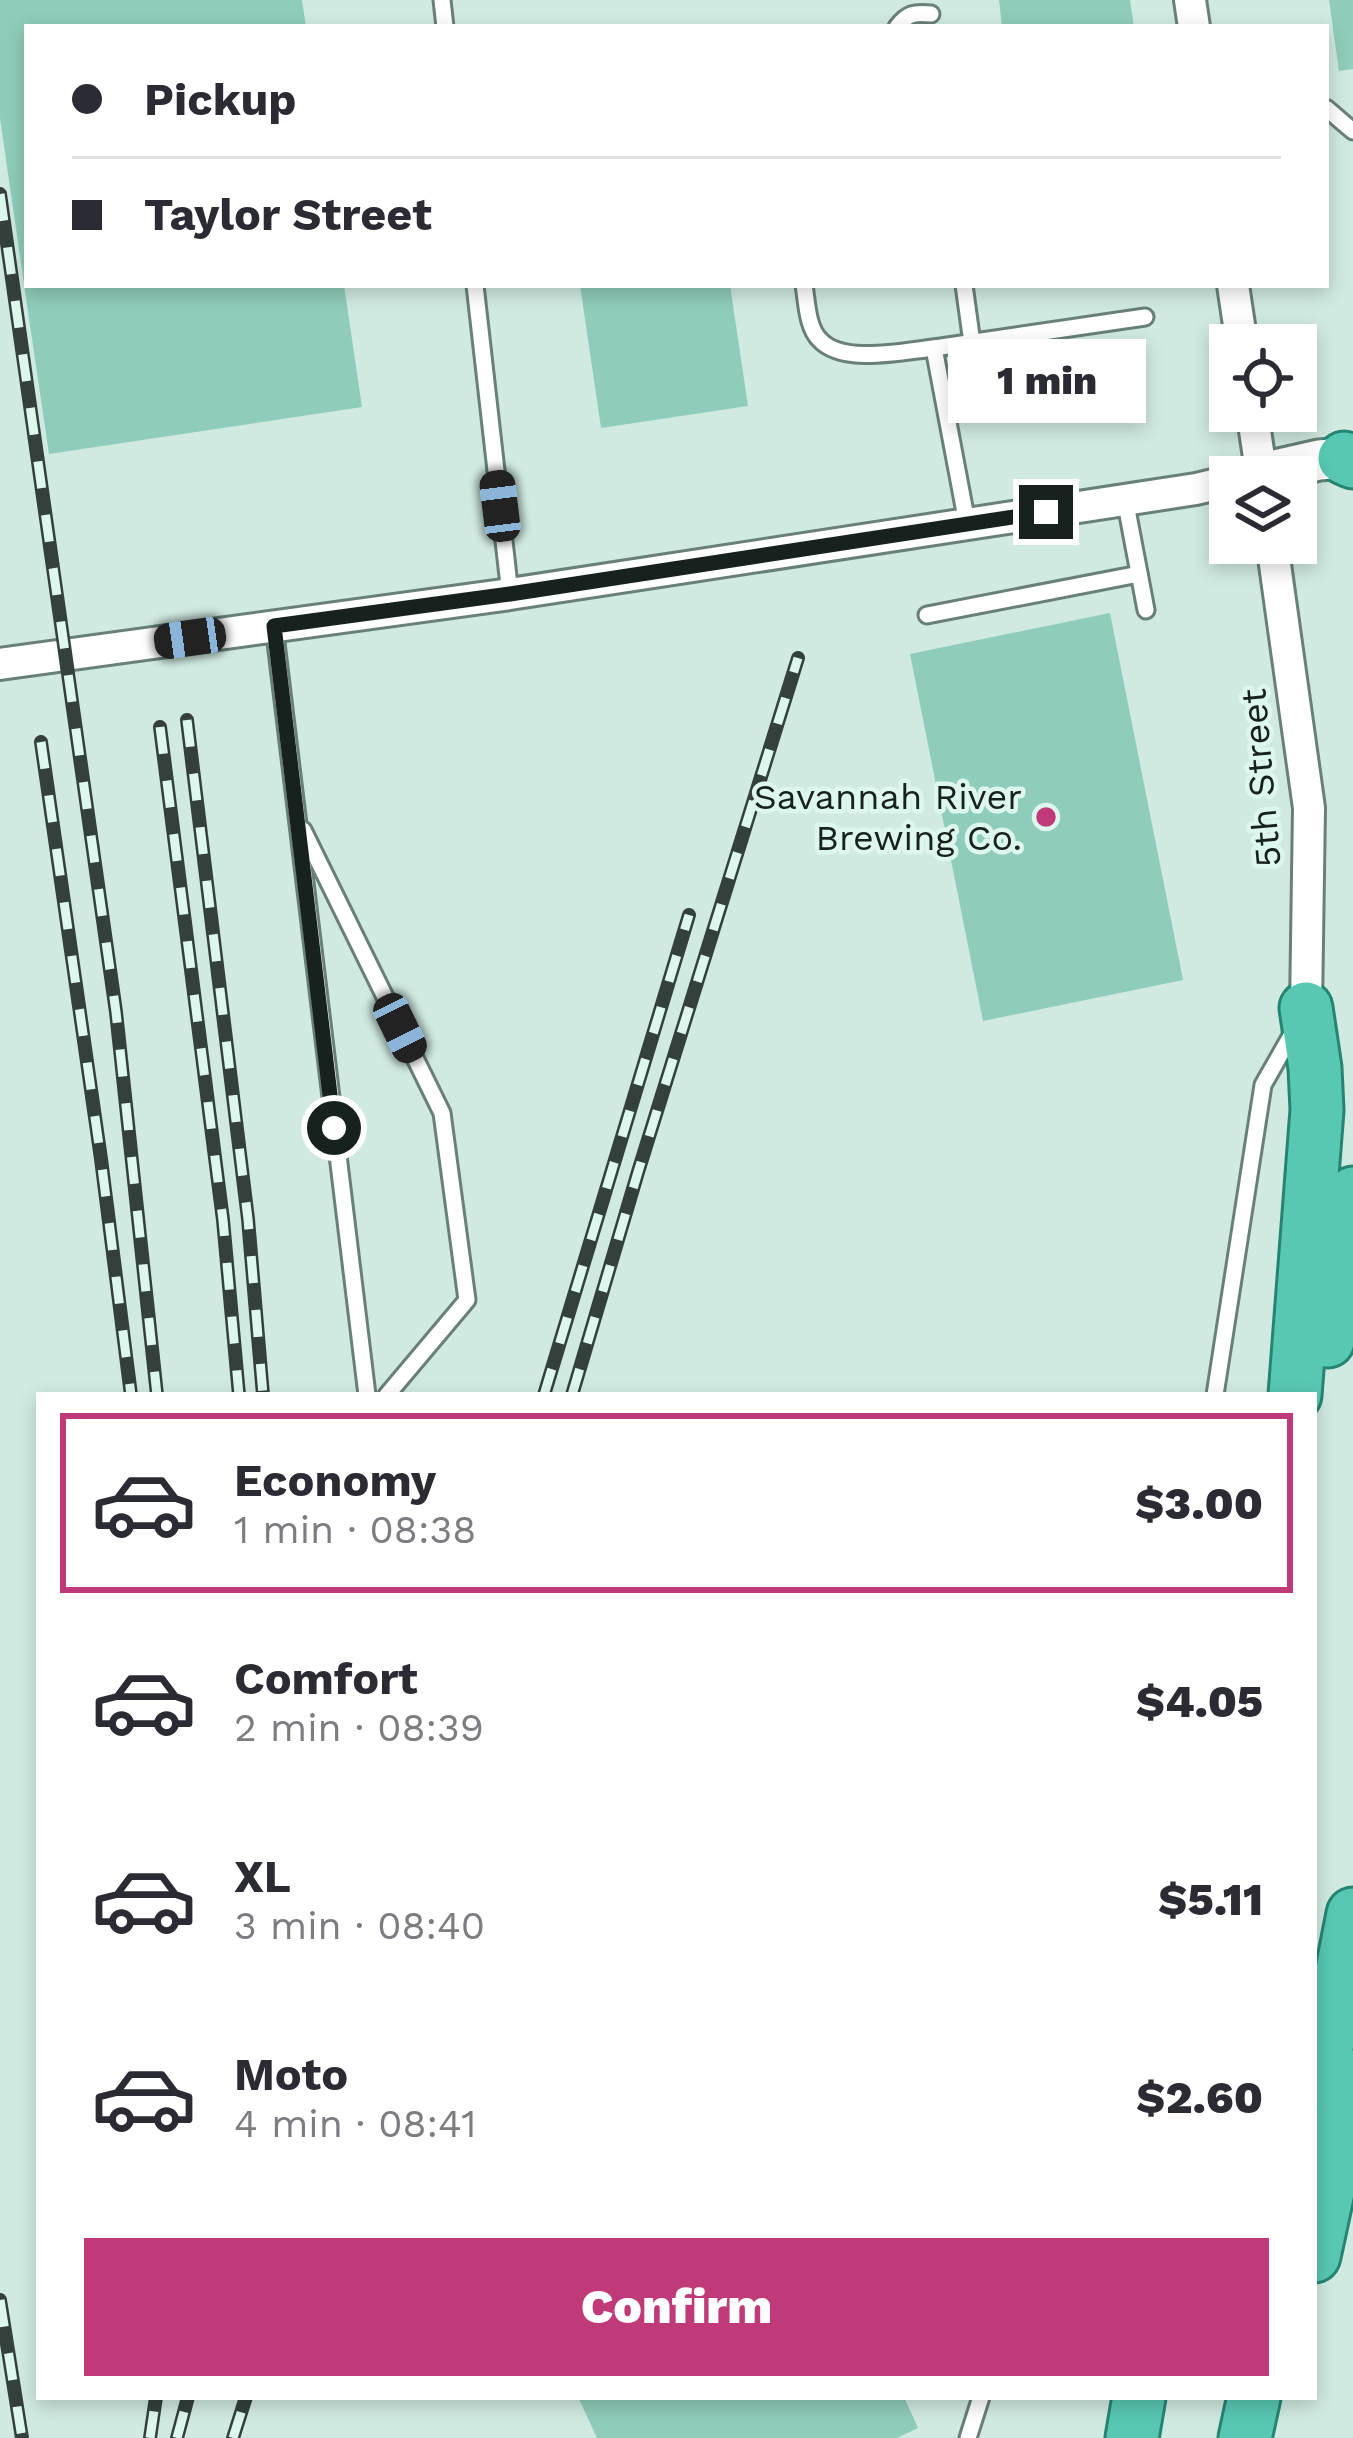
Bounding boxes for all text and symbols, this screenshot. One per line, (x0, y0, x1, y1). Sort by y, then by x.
text: Pickup (144, 73, 296, 126)
text: Taylor Street (144, 188, 432, 241)
map controls (1209, 324, 1317, 564)
button: locate (1209, 324, 1317, 432)
callout: 1 min (947, 338, 1145, 422)
text: 1 min (997, 358, 1097, 403)
button: layers (1209, 456, 1317, 564)
car (478, 468, 522, 544)
route end (1019, 485, 1073, 539)
car (152, 615, 228, 661)
street label: 5th Street (1232, 687, 1290, 869)
place label: Savannah River Brewing Co. (754, 776, 1022, 859)
marker: Savannah River Brewing Co. (1033, 804, 1059, 830)
car (368, 988, 432, 1068)
route start (307, 1101, 361, 1155)
icon: car (90, 1449, 198, 1557)
text: Economy (234, 1454, 436, 1507)
text: $3.00 (1135, 1477, 1263, 1530)
text: 1 min · 08:38 (234, 1507, 476, 1552)
icon: car (90, 1647, 198, 1755)
text: Comfort (234, 1652, 418, 1705)
text: $4.05 (1136, 1675, 1263, 1728)
text: 2 min · 08:39 (234, 1705, 484, 1750)
icon: car (90, 1845, 198, 1953)
text: XL (234, 1850, 291, 1903)
text: $5.11 (1158, 1873, 1263, 1926)
text: 3 min · 08:40 (234, 1903, 485, 1948)
icon: car (90, 2043, 198, 2151)
text: Moto (234, 2048, 348, 2101)
text: $2.60 (1136, 2071, 1263, 2124)
text: 4 min · 08:41 (234, 2101, 476, 2146)
button: Confirm (84, 2238, 1269, 2376)

